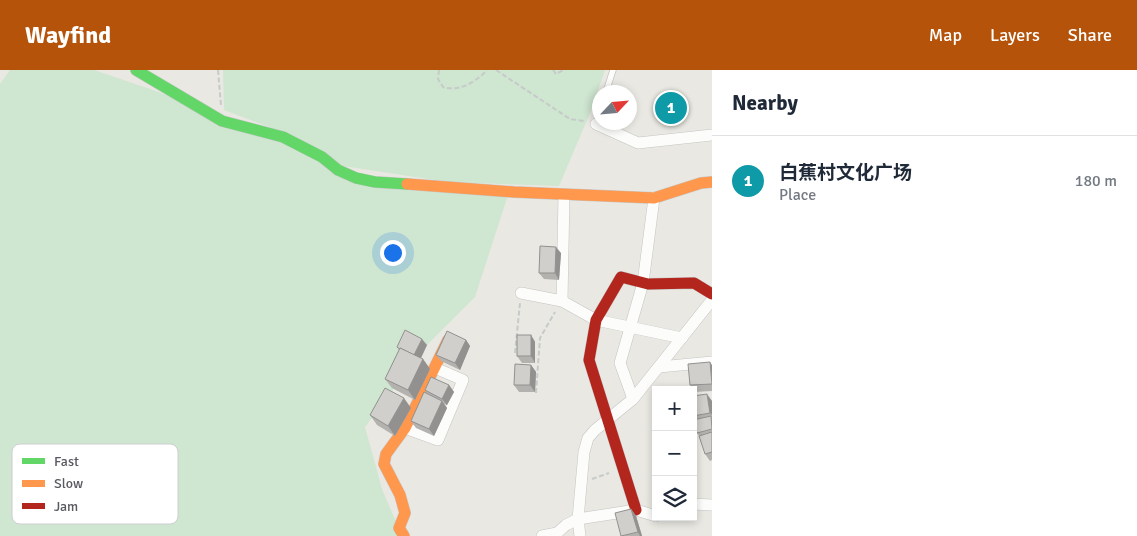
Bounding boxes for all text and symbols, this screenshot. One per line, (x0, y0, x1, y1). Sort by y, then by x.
text: Wayfind (25, 20, 111, 50)
text: Map (929, 24, 962, 46)
text: Layers (990, 24, 1040, 46)
text: Share (1068, 24, 1112, 46)
north arrow (592, 85, 637, 130)
pin: 1 (655, 89, 687, 127)
text: Nearby (732, 90, 798, 116)
text: 白蕉村文化广场 (779, 161, 912, 185)
text: 1 (744, 171, 752, 191)
text: 180 m (1075, 171, 1117, 191)
text: Place (779, 185, 816, 205)
your location (380, 240, 406, 266)
map controls (652, 386, 697, 521)
button: + (652, 386, 697, 431)
button: − (652, 431, 697, 476)
legend (12, 444, 178, 524)
text: Fast (54, 453, 79, 470)
text: Slow (54, 475, 83, 492)
button: layers (652, 476, 697, 521)
text: Jam (54, 498, 78, 515)

